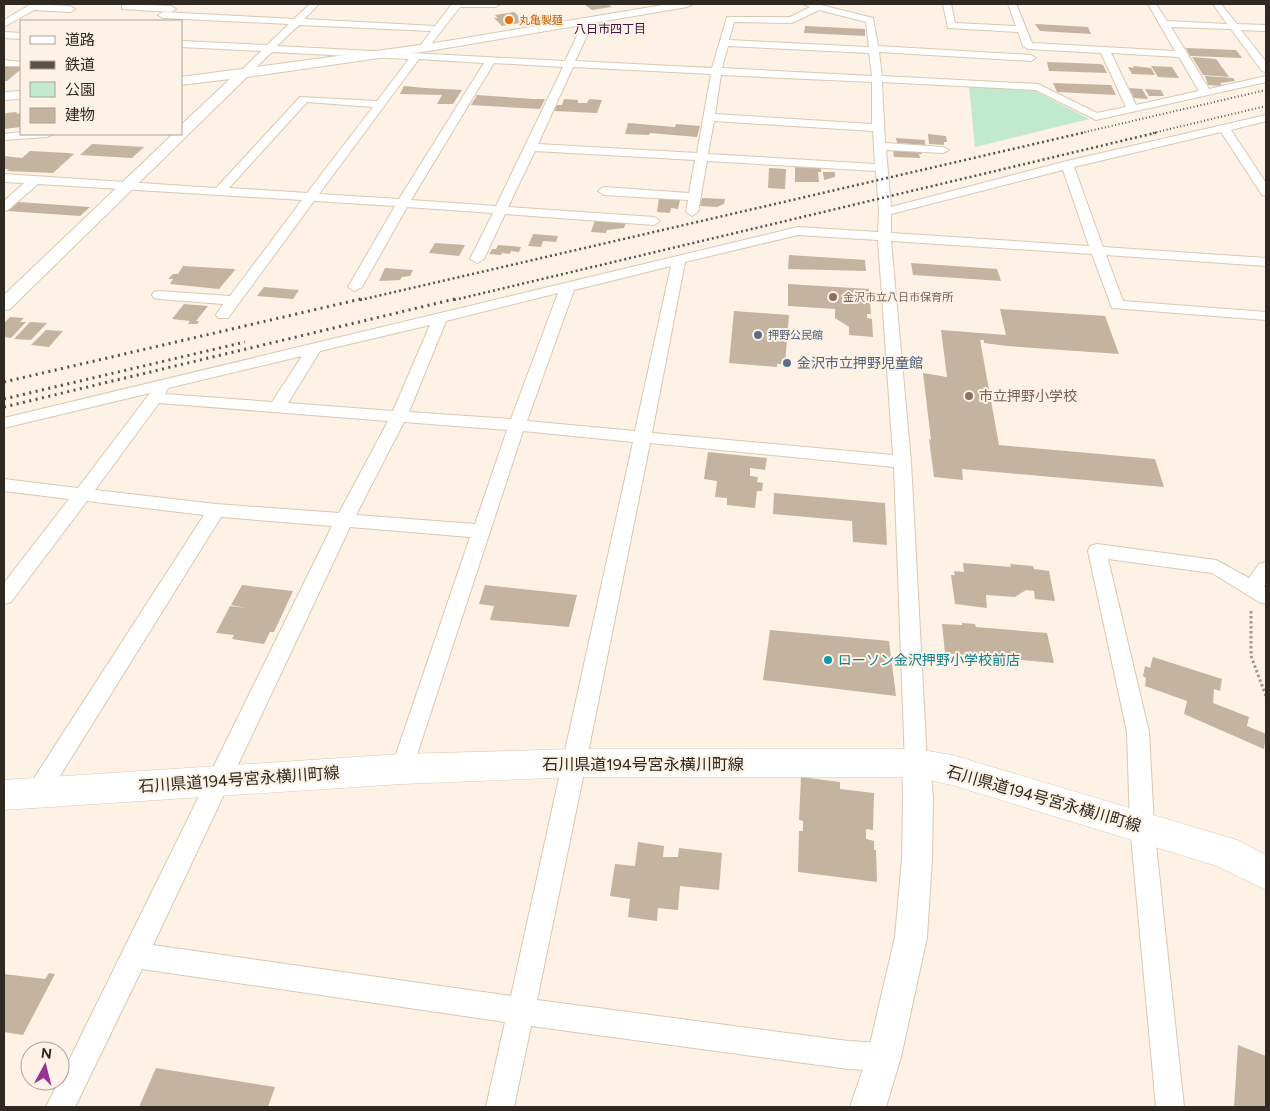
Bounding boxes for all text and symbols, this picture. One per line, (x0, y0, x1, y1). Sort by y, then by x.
marker: 丸亀製麺 (503, 14, 515, 26)
place label: 丸亀製麺 (519, 14, 563, 27)
legend (20, 20, 182, 135)
district label: 八日市四丁目 (574, 22, 646, 36)
text: 道路 (65, 31, 95, 49)
text: 鉄道 (65, 56, 95, 74)
text: 公園 (65, 81, 95, 99)
text: 建物 (65, 106, 95, 124)
marker: 金沢市立八日市保育所 (827, 291, 839, 303)
place label: 金沢市立八日市保育所 (843, 291, 954, 304)
marker: 押野公民館 (752, 329, 764, 341)
place label: 押野公民館 (768, 329, 823, 342)
place label: 金沢市立押野児童館 (797, 355, 923, 372)
marker: 金沢市立押野児童館 (781, 357, 793, 369)
place label: 市立押野小学校 (979, 388, 1077, 405)
marker: 市立押野小学校 (963, 390, 975, 402)
place label: ローソン金沢押野小学校前店 (838, 652, 1020, 669)
marker: ローソン金沢押野小学校前店 (822, 654, 834, 666)
street label: 石川県道194号宮永横川町線 (542, 755, 744, 774)
street label: 石川県道194号宮永横川町線 (944, 762, 1143, 835)
street label: 石川県道194号宮永横川町線 (138, 763, 340, 796)
north arrow (20, 1041, 70, 1091)
text: N (40, 1044, 53, 1063)

